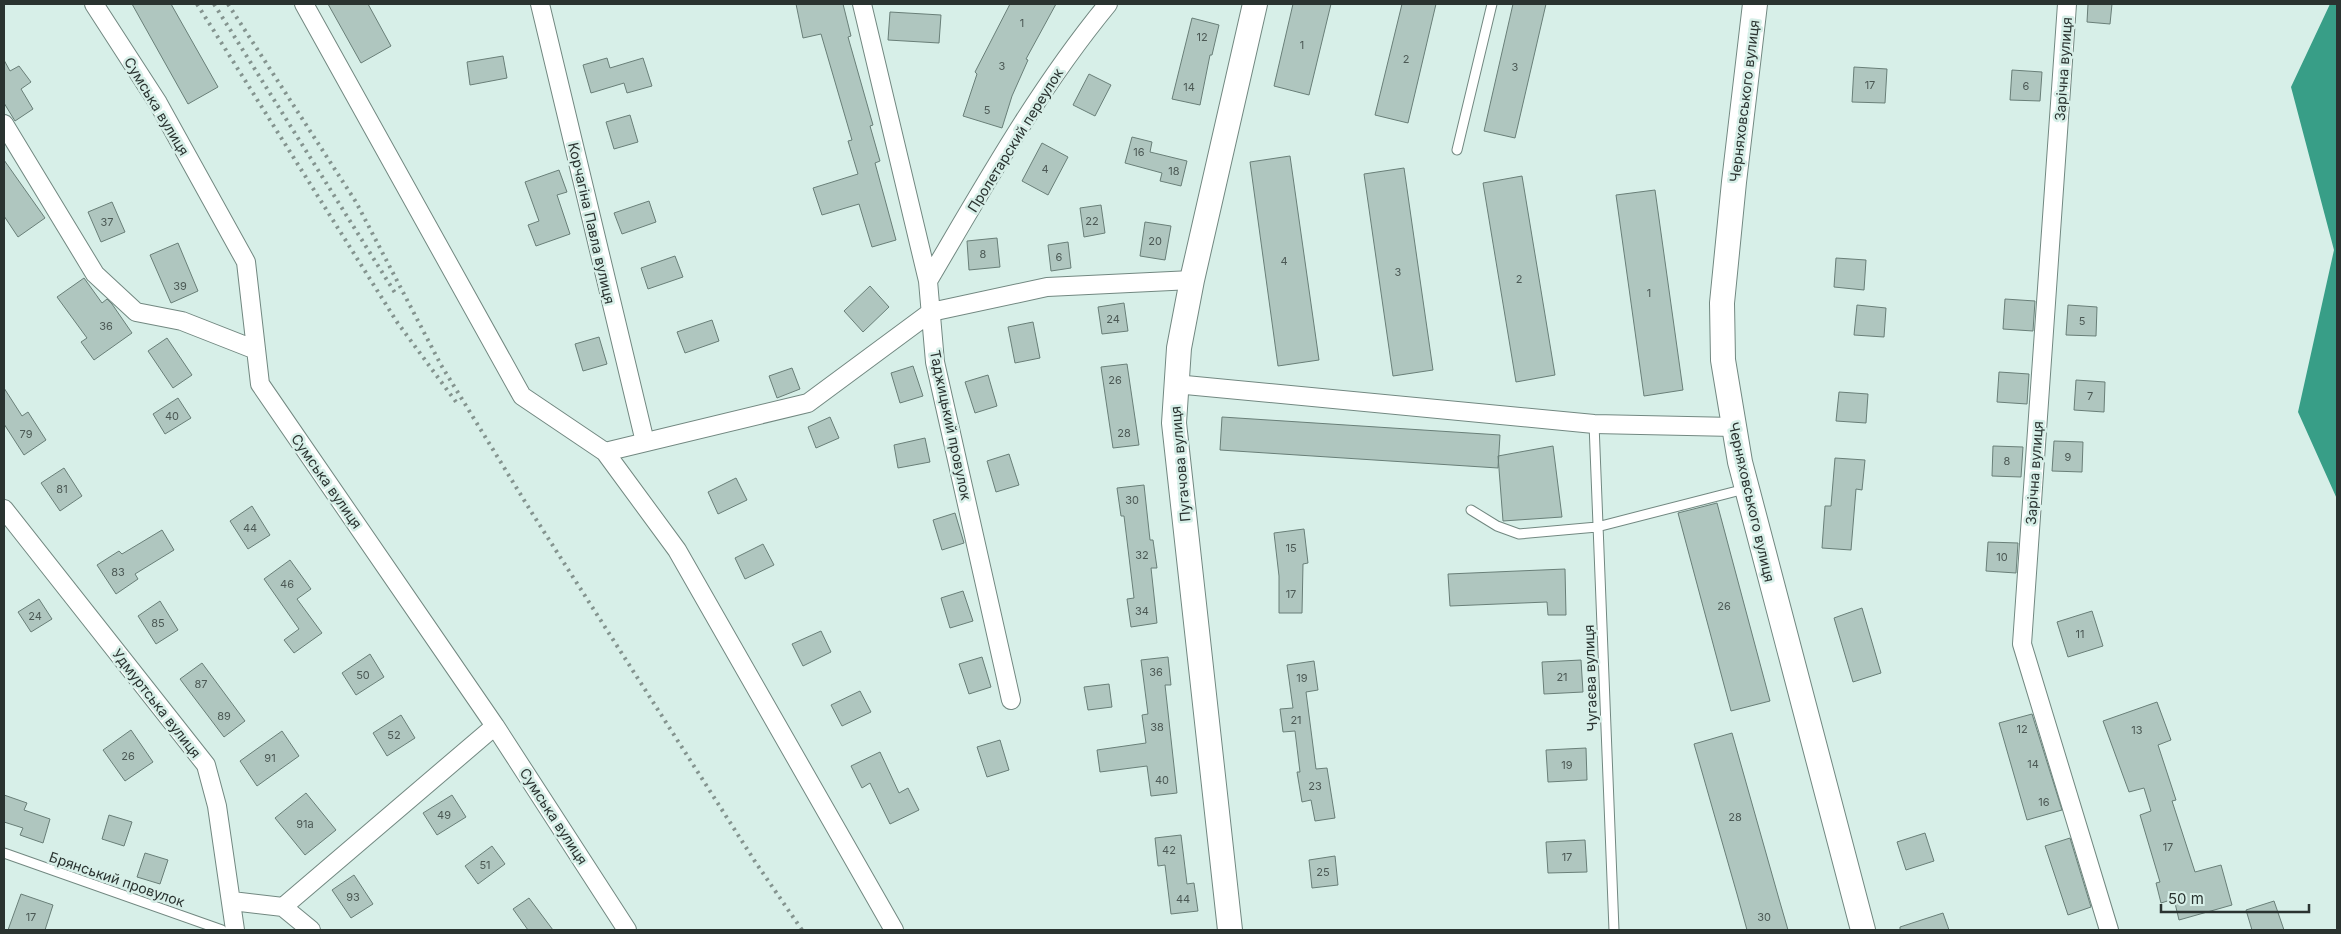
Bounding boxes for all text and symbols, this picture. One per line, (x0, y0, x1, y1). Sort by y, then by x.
house number: 1 (1020, 16, 1024, 30)
street label: Зарічна вулиця (2051, 16, 2075, 122)
street label: Черняховського вулиця (1726, 19, 1762, 183)
house number: 12 (1196, 30, 1208, 44)
house number: 1 (1300, 38, 1304, 52)
house number: 2 (1403, 52, 1409, 66)
street label: Сумська вулиця (121, 54, 193, 158)
house number: 3 (999, 59, 1006, 73)
house number: 3 (1512, 60, 1519, 74)
street label: Пролетарский переулок (964, 64, 1067, 215)
house number: 17 (1865, 78, 1875, 92)
house number: 6 (2023, 79, 2030, 93)
house number: 14 (1183, 80, 1195, 94)
house number: 5 (984, 103, 991, 117)
street label: Корчагіна Павла вулиця (565, 141, 619, 305)
house number: 16 (1133, 145, 1145, 159)
house number: 4 (1041, 162, 1049, 176)
house number: 18 (1168, 164, 1180, 178)
house number: 22 (1085, 214, 1099, 228)
house number: 37 (100, 215, 114, 229)
house number: 20 (1148, 234, 1162, 248)
house number: 8 (980, 247, 987, 261)
house number: 6 (1056, 250, 1063, 264)
house number: 4 (1280, 254, 1288, 268)
house number: 3 (1395, 265, 1402, 279)
house number: 2 (1516, 272, 1522, 286)
house number: 39 (173, 279, 187, 293)
house number: 1 (1647, 286, 1651, 300)
house number: 24 (1106, 312, 1120, 326)
house number: 5 (2079, 314, 2086, 328)
house number: 36 (99, 319, 113, 333)
street label: Таджицький провулок (927, 348, 975, 502)
house number: 26 (1108, 373, 1122, 387)
house number: 7 (2087, 389, 2093, 403)
street label: Пугачова вулиця (1166, 405, 1194, 523)
house number: 40 (165, 409, 179, 423)
street label: Черняховського вулиця (1725, 420, 1779, 584)
street label: Зарічна вулиця (2022, 420, 2046, 526)
house number: 28 (1117, 426, 1131, 440)
house number: 79 (20, 427, 33, 441)
street label: Сумська вулиця (288, 430, 366, 532)
house number: 9 (2065, 450, 2072, 464)
house number: 8 (2004, 454, 2011, 468)
house number: 81 (56, 482, 68, 496)
house number: 30 (1125, 493, 1139, 507)
house number: 44 (243, 521, 257, 535)
house number: 15 (1285, 541, 1297, 555)
house number: 32 (1135, 548, 1149, 562)
house number: 10 (1996, 550, 2008, 564)
house number: 83 (111, 565, 125, 579)
house number: 46 (280, 577, 294, 591)
house number: 17 (1286, 587, 1296, 601)
house number: 26 (1717, 599, 1731, 613)
house number: 34 (1135, 604, 1149, 618)
house number: 24 (28, 609, 42, 623)
house number: 85 (151, 616, 165, 630)
street label: Чугаєва вулиця (1580, 624, 1600, 732)
house number: 11 (2076, 627, 2084, 641)
street label: Удмуртська вулиця (109, 645, 205, 761)
house number: 36 (1149, 665, 1163, 679)
house number: 50 (356, 668, 370, 682)
house number: 21 (1556, 670, 1568, 684)
house number: 19 (1296, 671, 1308, 685)
house number: 87 (194, 677, 208, 691)
house number: 89 (217, 709, 231, 723)
house number: 21 (1290, 713, 1302, 727)
house number: 38 (1150, 720, 1164, 734)
house number: 12 (2016, 722, 2028, 736)
house number: 13 (2131, 723, 2143, 737)
house number: 52 (387, 728, 401, 742)
house number: 26 (121, 749, 135, 763)
house number: 91 (264, 751, 276, 765)
house number: 14 (2027, 757, 2039, 771)
house number: 19 (1561, 758, 1573, 772)
street label: Сумська вулиця (516, 765, 592, 867)
house number: 40 (1155, 773, 1169, 787)
house number: 23 (1308, 779, 1322, 793)
house number: 16 (2038, 795, 2050, 809)
house number: 49 (437, 808, 451, 822)
house number: 28 (1728, 810, 1742, 824)
house number: 91а (296, 817, 314, 831)
house number: 17 (2163, 840, 2173, 854)
house number: 42 (1162, 843, 1176, 857)
street label: Брянський провулок (47, 848, 187, 910)
house number: 17 (1562, 850, 1572, 864)
house number: 51 (479, 858, 491, 872)
house number: 25 (1316, 865, 1330, 879)
scale bar (2161, 882, 2308, 914)
text: 50 m (2168, 889, 2204, 908)
house number: 93 (346, 890, 360, 904)
house number: 44 (1176, 892, 1190, 906)
house number: 17 (26, 910, 36, 924)
house number: 30 (1757, 910, 1771, 924)

